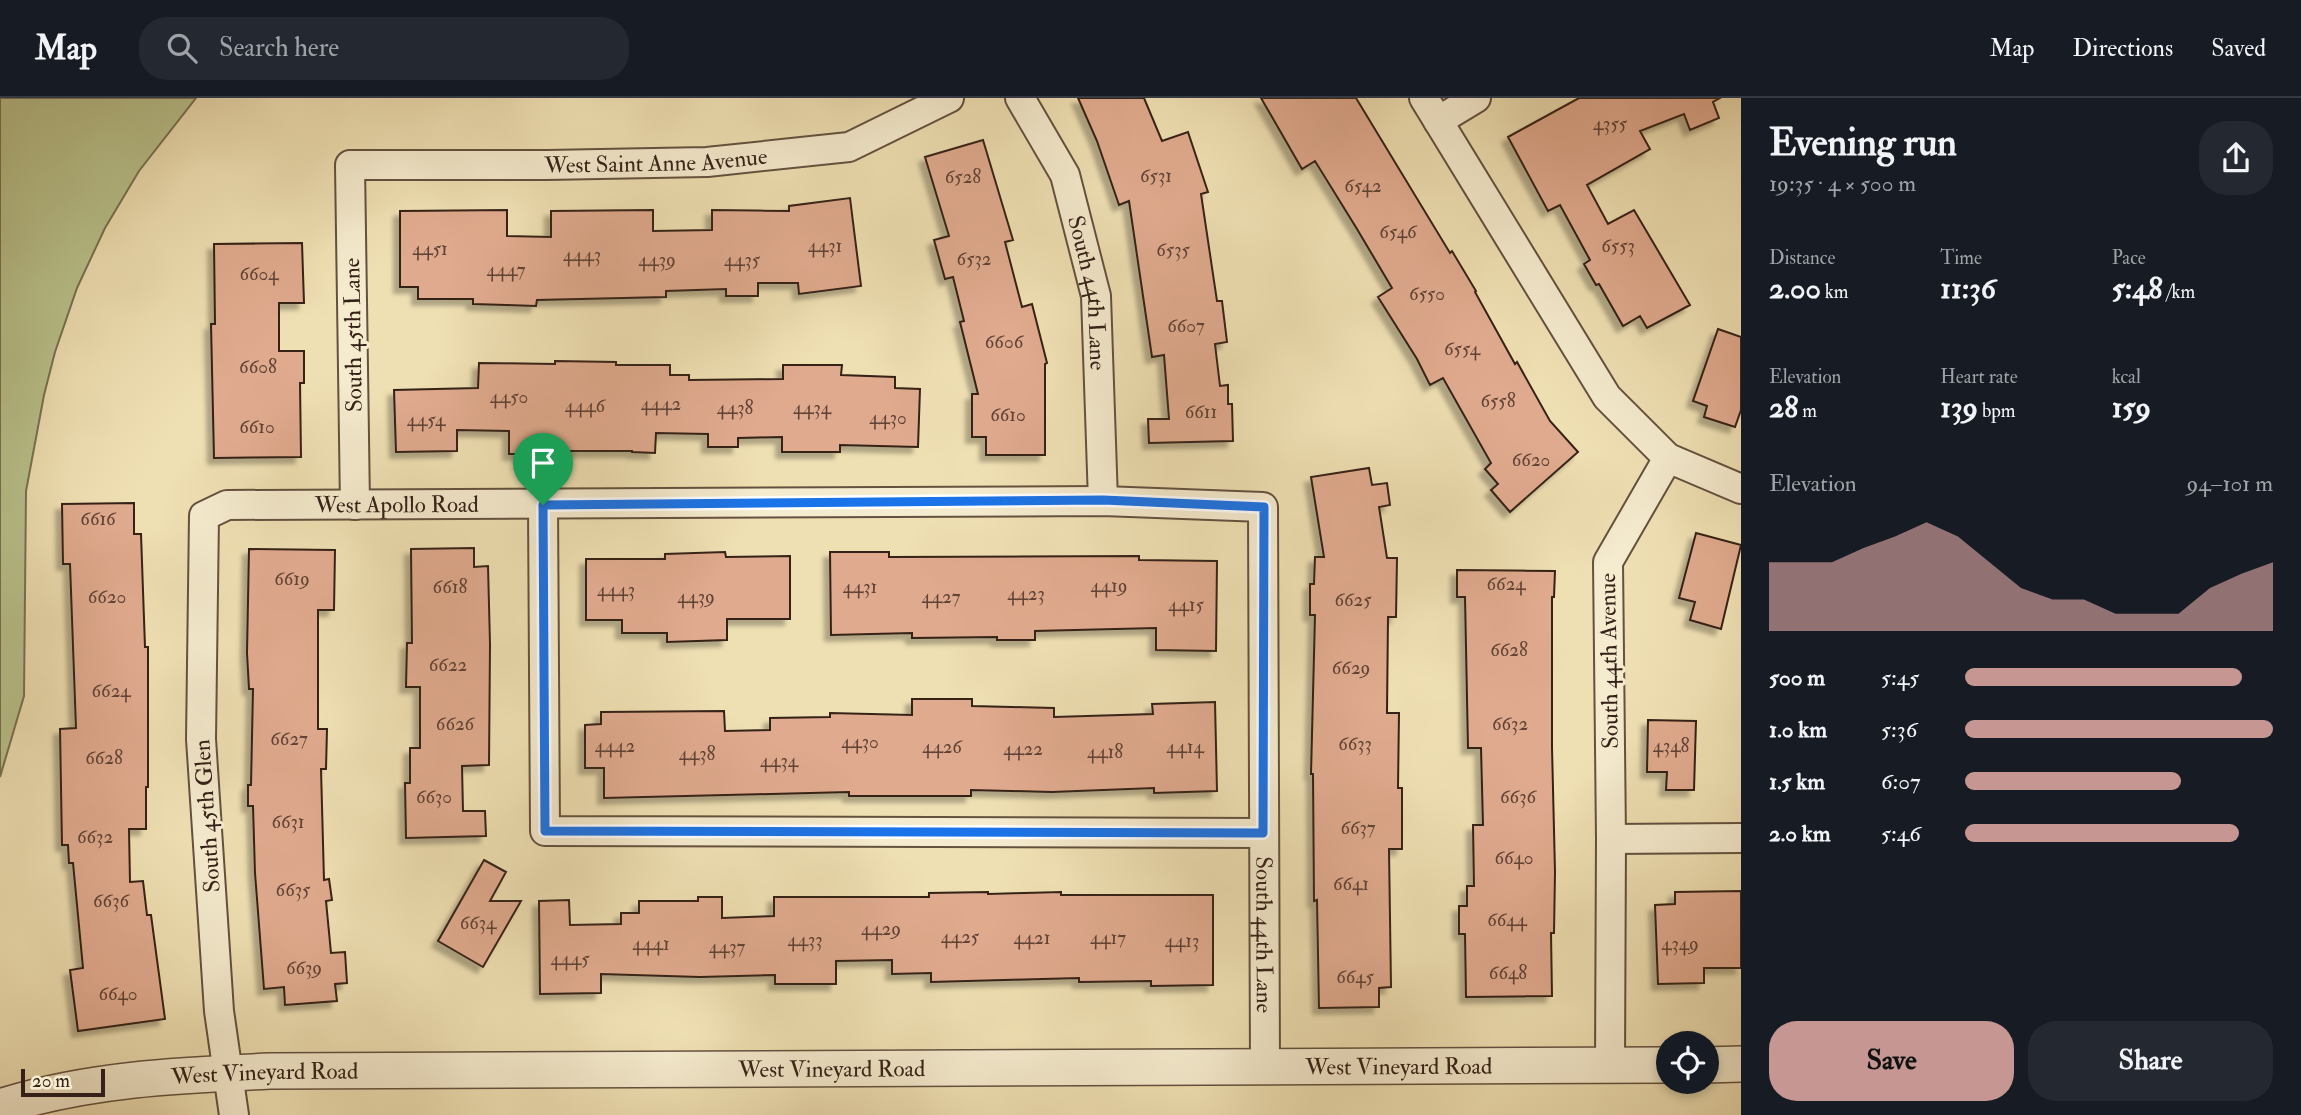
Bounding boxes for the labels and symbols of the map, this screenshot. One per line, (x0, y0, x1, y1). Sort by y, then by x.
house number: 4355 (1593, 112, 1628, 136)
street label: West Saint Anne Avenue (543, 141, 769, 180)
house number: 6531 (1140, 164, 1172, 188)
house number: 6528 (945, 165, 981, 189)
house number: 6542 (1344, 174, 1382, 198)
street label: South 44th Lane (1061, 212, 1113, 371)
house number: 6546 (1379, 220, 1418, 244)
house number: 4431 (808, 234, 842, 258)
house number: 6553 (1601, 234, 1635, 258)
house number: 4451 (412, 237, 448, 261)
house number: 6535 (1156, 238, 1190, 262)
house number: 4443 (563, 243, 601, 267)
house number: 6532 (957, 247, 991, 271)
house number: 4439 (638, 248, 676, 272)
house number: 4435 (724, 248, 761, 272)
street label: South 45th Lane (337, 257, 369, 412)
house number: 4447 (486, 258, 526, 282)
house number: 6604 (239, 262, 279, 286)
house number: 6550 (1409, 282, 1445, 306)
house number: 6607 (1167, 314, 1205, 338)
house number: 6606 (985, 330, 1025, 354)
house number: 6554 (1444, 337, 1481, 361)
house number: 6608 (239, 355, 277, 379)
house number: 4450 (490, 385, 528, 409)
house number: 6558 (1480, 389, 1516, 413)
house number: 4442 (641, 392, 681, 416)
house number: 4446 (565, 394, 607, 418)
house number: 4438 (717, 396, 753, 420)
house number: 4434 (793, 396, 832, 420)
house number: 6611 (1185, 400, 1217, 424)
house number: 6610 (990, 403, 1026, 427)
house number: 4430 (869, 406, 907, 430)
house number: 4454 (407, 408, 446, 432)
house number: 6610 (239, 415, 275, 439)
pin (513, 433, 573, 505)
house number: 6620 (1512, 448, 1550, 472)
street label: West Apollo Road (314, 489, 479, 520)
house number: 6616 (80, 507, 117, 531)
house number: 6619 (274, 567, 310, 591)
house number: 6624 (1486, 572, 1526, 596)
street label: South 44th Avenue (1593, 572, 1625, 749)
house number: 4419 (1091, 574, 1127, 598)
house number: 6618 (433, 575, 467, 599)
house number: 4431 (843, 575, 877, 599)
house number: 4443 (597, 578, 635, 602)
house number: 4423 (1007, 582, 1045, 606)
house number: 6620 (88, 585, 126, 609)
house number: 4439 (677, 585, 715, 609)
house number: 4427 (922, 585, 961, 609)
house number: 6625 (1334, 588, 1372, 612)
house number: 4415 (1168, 593, 1204, 617)
house number: 6628 (1490, 638, 1528, 662)
house number: 6622 (429, 653, 467, 677)
house number: 6629 (1332, 656, 1370, 680)
house number: 6624 (91, 679, 131, 703)
house number: 6626 (436, 712, 476, 736)
house number: 6632 (1492, 712, 1528, 736)
house number: 6627 (270, 727, 308, 751)
house number: 4430 (841, 730, 879, 754)
house number: 6633 (1338, 732, 1372, 756)
house number: 4442 (595, 734, 635, 758)
house number: 4348 (1653, 734, 1689, 758)
house number: 4426 (922, 735, 963, 759)
house number: 4414 (1166, 735, 1205, 759)
house number: 4422 (1003, 737, 1043, 761)
street label: South 45th Glen (187, 738, 227, 894)
house number: 4418 (1087, 740, 1123, 764)
house number: 4438 (679, 742, 715, 766)
house number: 6628 (85, 746, 123, 770)
house number: 4434 (760, 749, 799, 773)
house number: 6630 (416, 785, 452, 809)
house number: 6636 (1500, 785, 1537, 809)
house number: 6631 (271, 810, 305, 834)
house number: 6637 (1340, 816, 1376, 840)
house number: 6632 (77, 825, 113, 849)
house number: 6640 (1494, 846, 1534, 870)
street label: South 44th Lane (1250, 856, 1279, 1014)
house number: 6641 (1333, 872, 1369, 896)
house number: 6635 (276, 878, 311, 902)
house number: 6636 (93, 889, 130, 913)
house number: 6644 (1487, 908, 1528, 932)
house number: 6634 (460, 911, 497, 935)
house number: 4429 (861, 917, 901, 941)
house number: 4425 (941, 925, 980, 949)
house number: 4421 (1014, 926, 1050, 950)
house number: 4417 (1090, 926, 1126, 950)
house number: 4433 (787, 928, 823, 952)
house number: 4413 (1165, 929, 1199, 953)
house number: 4441 (632, 932, 670, 956)
house number: 4349 (1661, 932, 1699, 956)
house number: 4437 (709, 935, 746, 959)
house number: 4445 (550, 947, 590, 971)
house number: 6639 (286, 956, 322, 980)
house number: 6648 (1489, 961, 1527, 985)
house number: 6645 (1336, 965, 1375, 989)
house number: 6640 (98, 982, 138, 1006)
street label: West Vineyard Road (1304, 1051, 1492, 1081)
street label: West Vineyard Road (737, 1054, 925, 1083)
street label: West Vineyard Road (169, 1056, 358, 1091)
scale bar (21, 1066, 105, 1098)

